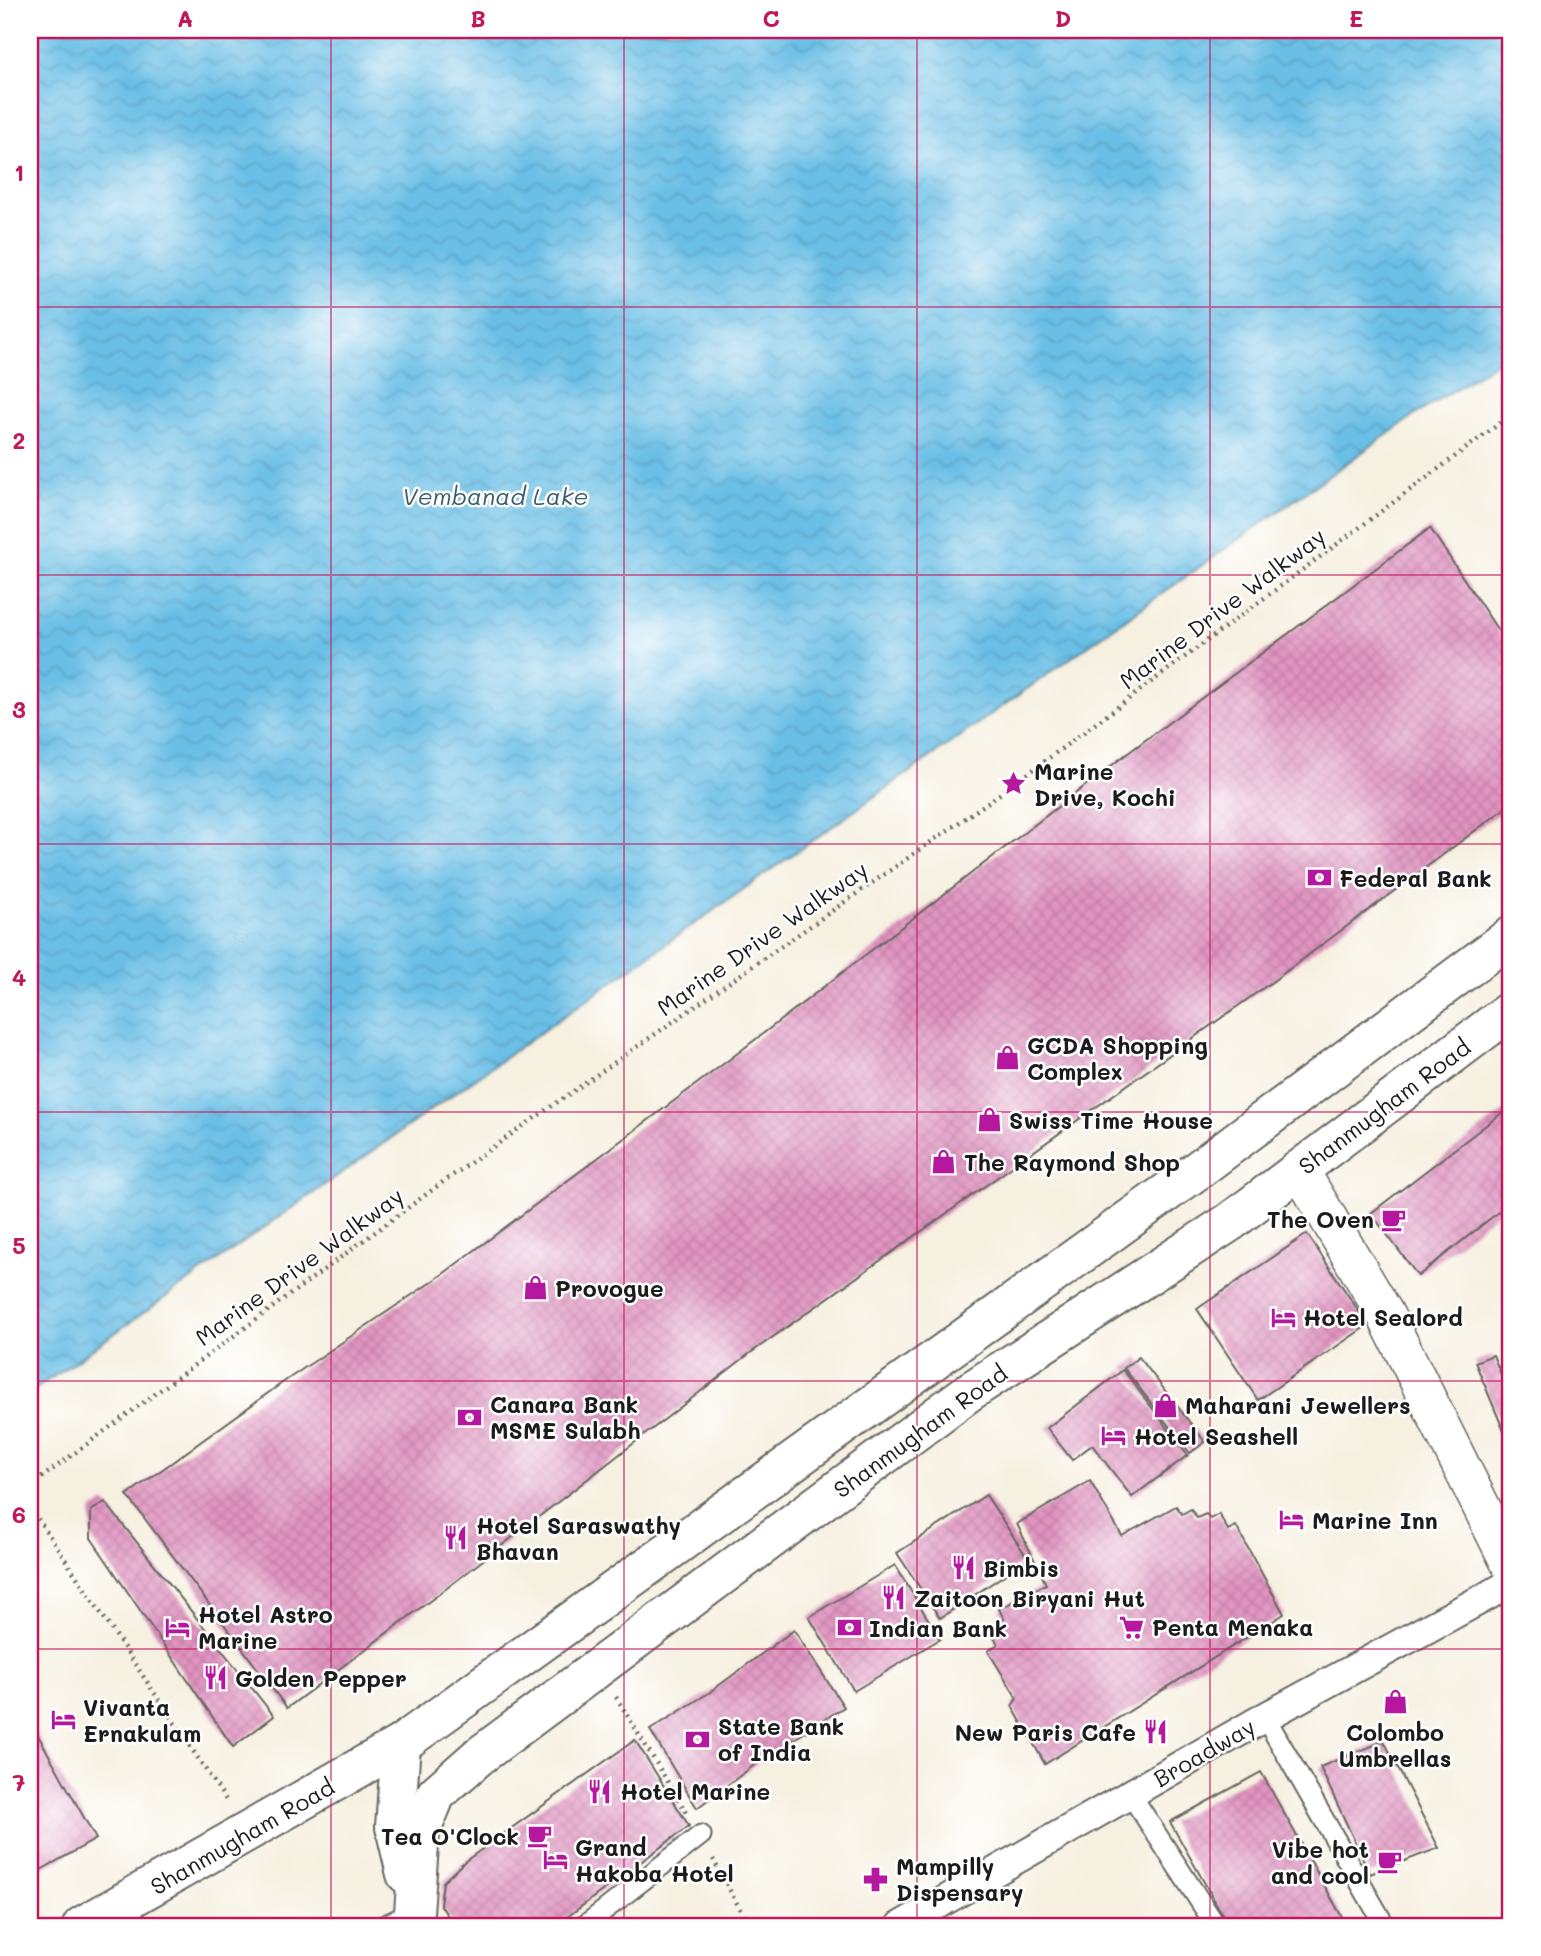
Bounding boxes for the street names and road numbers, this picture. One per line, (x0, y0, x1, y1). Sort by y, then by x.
street label: Marine Drive Walkway (1113, 521, 1331, 695)
street label: Marine Drive Walkway (651, 854, 873, 1022)
street label: Shanmugham Road (1292, 1032, 1476, 1180)
street label: Marine Drive Walkway (189, 1180, 409, 1352)
street label: Shanmugham Road (827, 1358, 1013, 1504)
street label: Broadway (1148, 1711, 1260, 1793)
street label: Shanmugham Road (145, 1771, 339, 1901)

